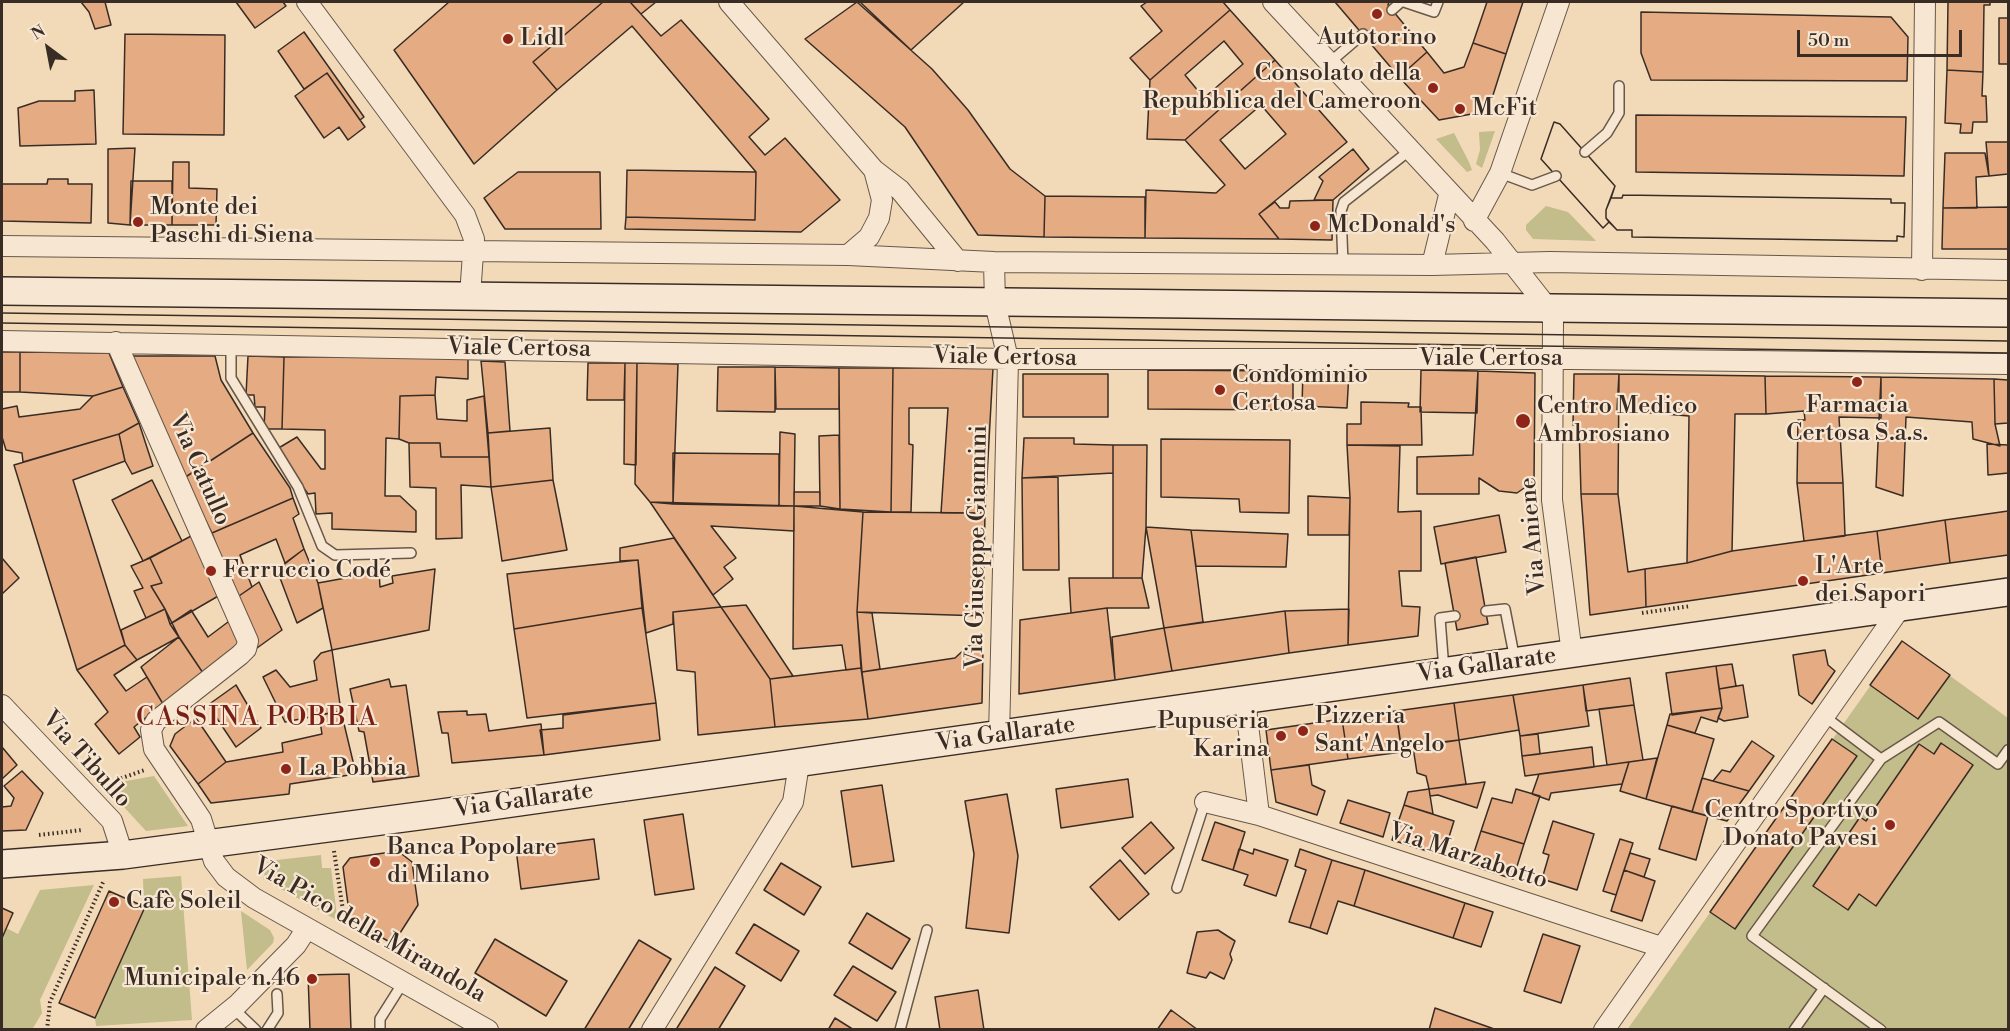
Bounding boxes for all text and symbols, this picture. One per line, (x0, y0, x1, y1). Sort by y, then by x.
marker: Autotorino (1370, 7, 1384, 21)
north arrow (18, 18, 78, 78)
scale bar (1800, 18, 1965, 56)
text: N (28, 21, 49, 45)
place label: Autotorino (1317, 24, 1437, 52)
place label: Lidl (520, 25, 565, 53)
text: 50 m (1808, 29, 1849, 52)
marker: Lidl (501, 32, 515, 46)
place label: Consolato della Repubblica del Cameroon (1142, 60, 1421, 116)
marker: Consolato della Repubblica del Cameroon (1426, 81, 1440, 95)
place label: McFit (1472, 95, 1537, 123)
marker: McFit (1453, 102, 1467, 116)
place label: Monte dei Paschi di Siena (150, 194, 314, 250)
place label: McDonald's (1327, 212, 1456, 240)
marker: Monte dei Paschi di Siena (131, 215, 145, 229)
marker: McDonald's (1308, 219, 1322, 233)
street label: Viale Certosa (447, 333, 591, 365)
street label: Viale Certosa (933, 342, 1077, 374)
street label: Viale Certosa (1419, 345, 1563, 373)
place label: Condominio Certosa (1232, 362, 1368, 418)
marker: Farmacia Certosa S.a.s. (1850, 375, 1864, 389)
marker: Condominio Certosa (1213, 383, 1227, 397)
place label: Farmacia Certosa S.a.s. (1786, 392, 1928, 448)
place label: Centro Medico Ambrosiano (1537, 393, 1697, 449)
street label: Via Catullo (162, 410, 236, 530)
marker: Centro Medico Ambrosiano (1514, 412, 1532, 430)
street label: Via Giuseppe Giannini (961, 425, 995, 669)
street label: Via Aniene (1515, 476, 1553, 596)
place label: L'Arte dei Sapori (1815, 553, 1926, 609)
place label: Ferruccio Codé (223, 557, 391, 585)
marker: Ferruccio Codé (204, 564, 218, 578)
marker: L'Arte dei Sapori (1796, 574, 1810, 588)
street label: Via Gallarate (1416, 642, 1558, 690)
district label: CASSINA POBBIA (136, 703, 378, 735)
place label: Pizzeria Sant'Angelo (1315, 703, 1445, 759)
street label: Via Tibullo (35, 706, 137, 814)
place label: Pupuseria Karina (1158, 708, 1269, 764)
street label: Via Gallarate (935, 711, 1077, 759)
marker: Pizzeria Sant'Angelo (1296, 724, 1310, 738)
marker: Pupuseria Karina (1274, 729, 1288, 743)
place label: La Pobbia (298, 755, 407, 783)
marker: La Pobbia (279, 762, 293, 776)
street label: Via Gallarate (453, 777, 595, 825)
place label: Centro Sportivo Donato Pavesi (1705, 797, 1878, 853)
street label: Via Marzabotto (1385, 818, 1551, 896)
marker: Centro Sportivo Donato Pavesi (1883, 818, 1897, 832)
place label: Banca Popolare di Milano (387, 834, 557, 890)
street label: Via Pico della Mirandola (247, 852, 491, 1010)
marker: Banca Popolare di Milano (368, 855, 382, 869)
place label: Cafè Soleil (126, 888, 241, 916)
marker: Cafè Soleil (107, 895, 121, 909)
place label: Municipale n.46 (124, 965, 300, 993)
marker: Municipale n.46 (305, 972, 319, 986)

